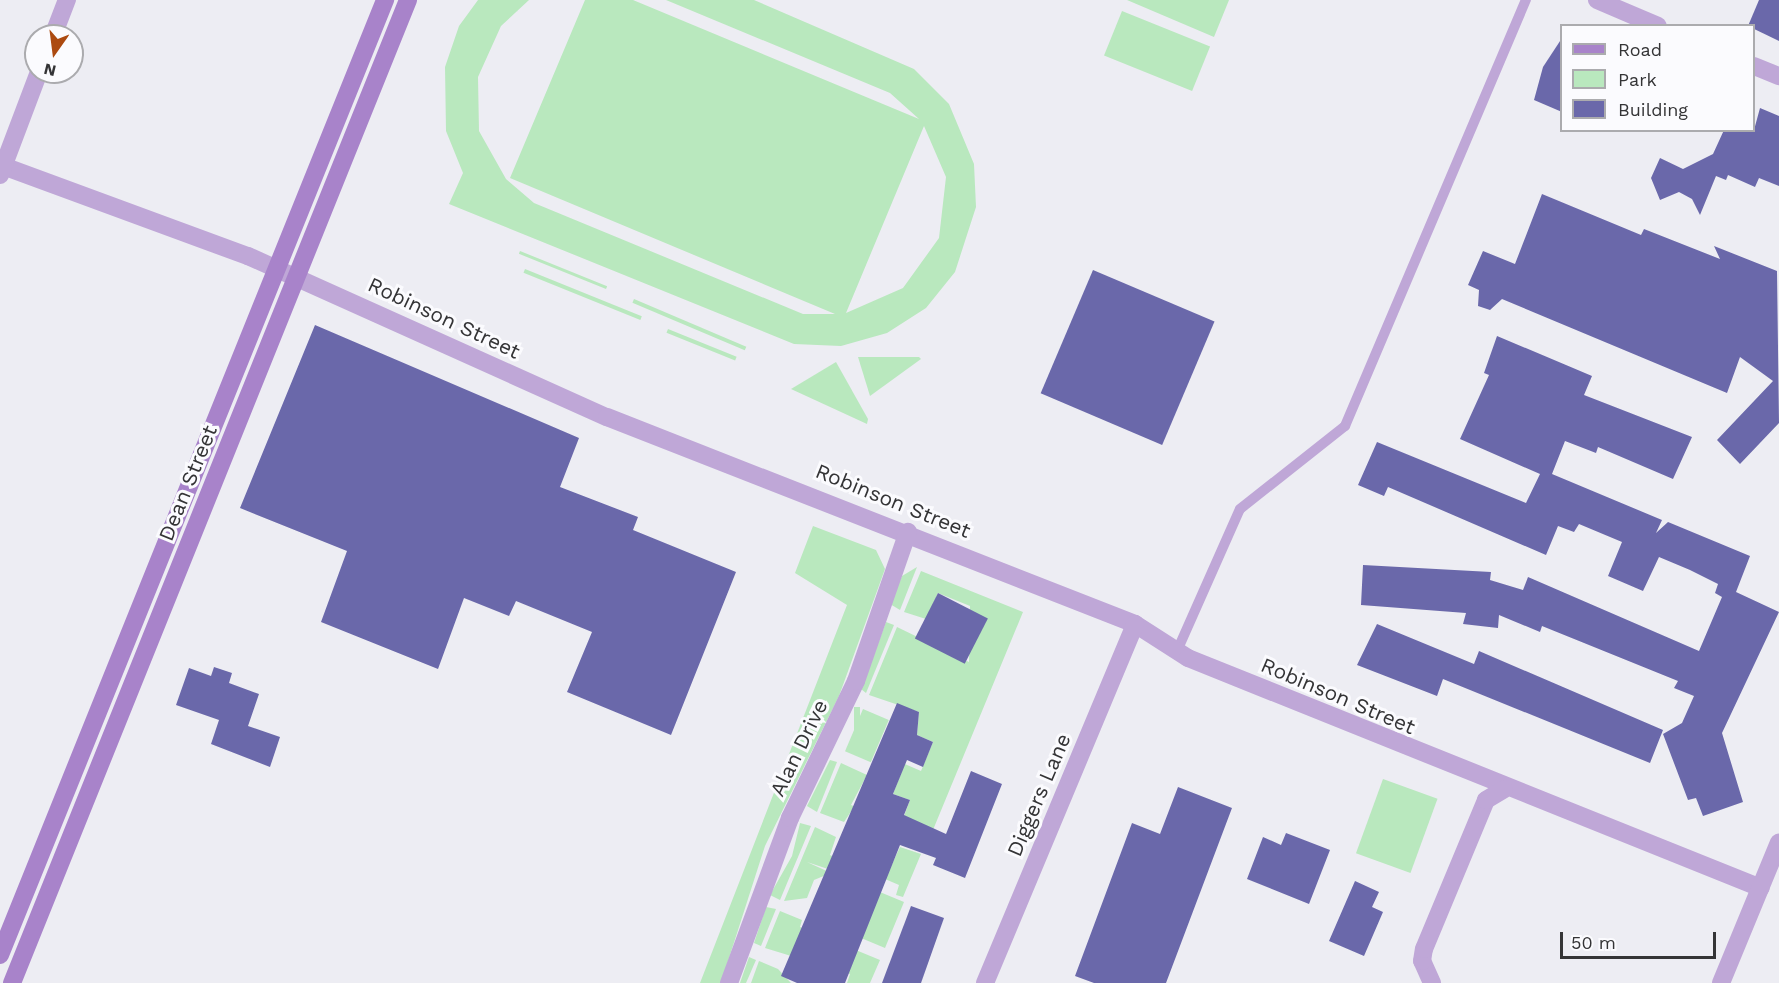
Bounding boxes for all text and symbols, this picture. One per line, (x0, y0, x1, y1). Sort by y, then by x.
north arrow (24, 24, 84, 84)
legend (1560, 24, 1755, 132)
text: Road (1618, 39, 1662, 60)
text: N (42, 59, 58, 81)
text: Park (1618, 69, 1657, 90)
text: Building (1618, 99, 1688, 120)
street label: Robinson Street (364, 272, 524, 364)
street label: Dean Street (153, 421, 223, 545)
street label: Robinson Street (812, 458, 974, 544)
street label: Robinson Street (1257, 652, 1419, 740)
street label: Alan Drive (765, 695, 833, 801)
street label: Diggers Lane (1002, 730, 1076, 860)
scale bar (1563, 920, 1719, 958)
text: 50 m (1571, 932, 1616, 953)

